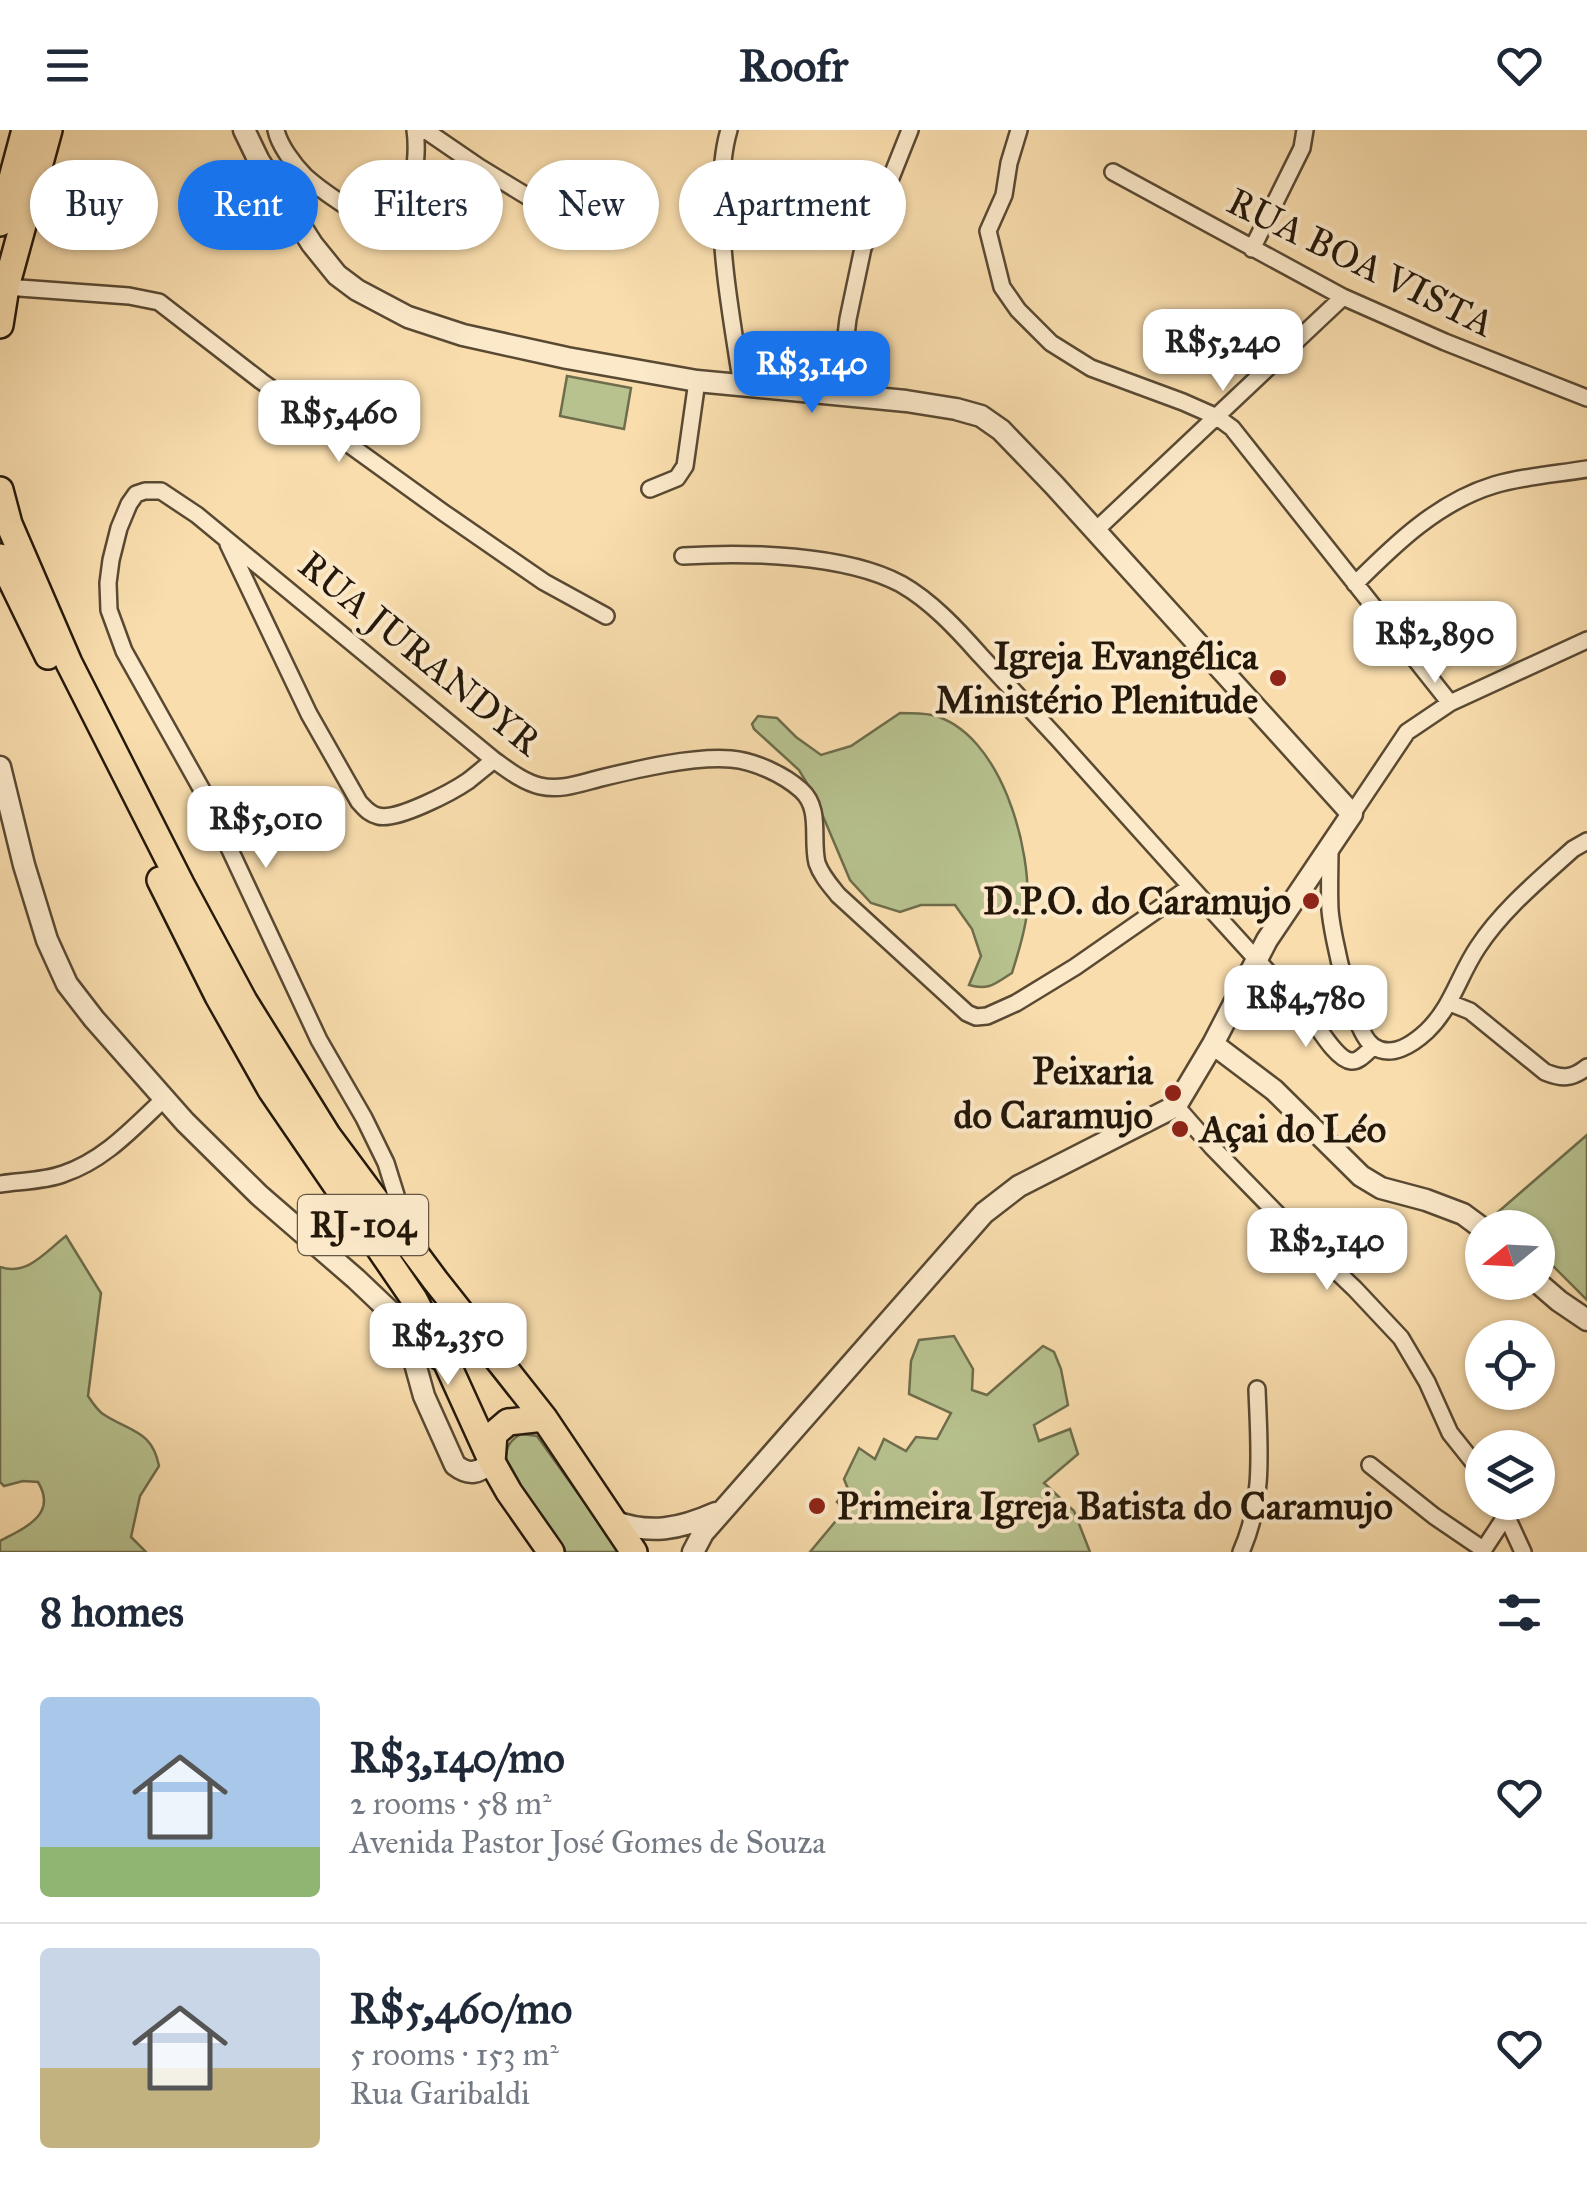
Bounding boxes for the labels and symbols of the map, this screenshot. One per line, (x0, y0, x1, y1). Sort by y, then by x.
street label: RUA BOA VISTA (1220, 178, 1502, 347)
pin: R$5,240 (1131, 309, 1315, 394)
pin: R$3,140 (720, 331, 904, 416)
pin: R$5,460 (247, 380, 431, 465)
street label: RUA JURANDYR (289, 541, 551, 766)
pin: R$2,890 (1343, 601, 1527, 686)
place label: Igreja Evangélica Ministério Plenitude (935, 633, 1259, 723)
marker: Igreja Evangélica Ministério Plenitude (1267, 667, 1289, 689)
pin: R$5,010 (174, 786, 358, 871)
place label: D.P.O. do Caramujo (983, 878, 1291, 924)
marker: D.P.O. do Caramujo (1300, 890, 1322, 912)
pin: R$4,780 (1214, 965, 1398, 1050)
place label: Peixaria do Caramujo (953, 1048, 1154, 1138)
marker: Peixaria do Caramujo (1162, 1082, 1184, 1104)
place label: Açai do Léo (1198, 1106, 1386, 1153)
marker: Açai do Léo (1169, 1118, 1191, 1140)
road number: RJ-104 (298, 1195, 428, 1255)
pin: R$2,140 (1235, 1208, 1419, 1293)
north arrow (1465, 1210, 1555, 1300)
pin: R$2,350 (356, 1303, 540, 1388)
place label: Primeira Igreja Batista do Caramujo (837, 1483, 1393, 1529)
marker: Primeira Igreja Batista do Caramujo (806, 1495, 828, 1517)

